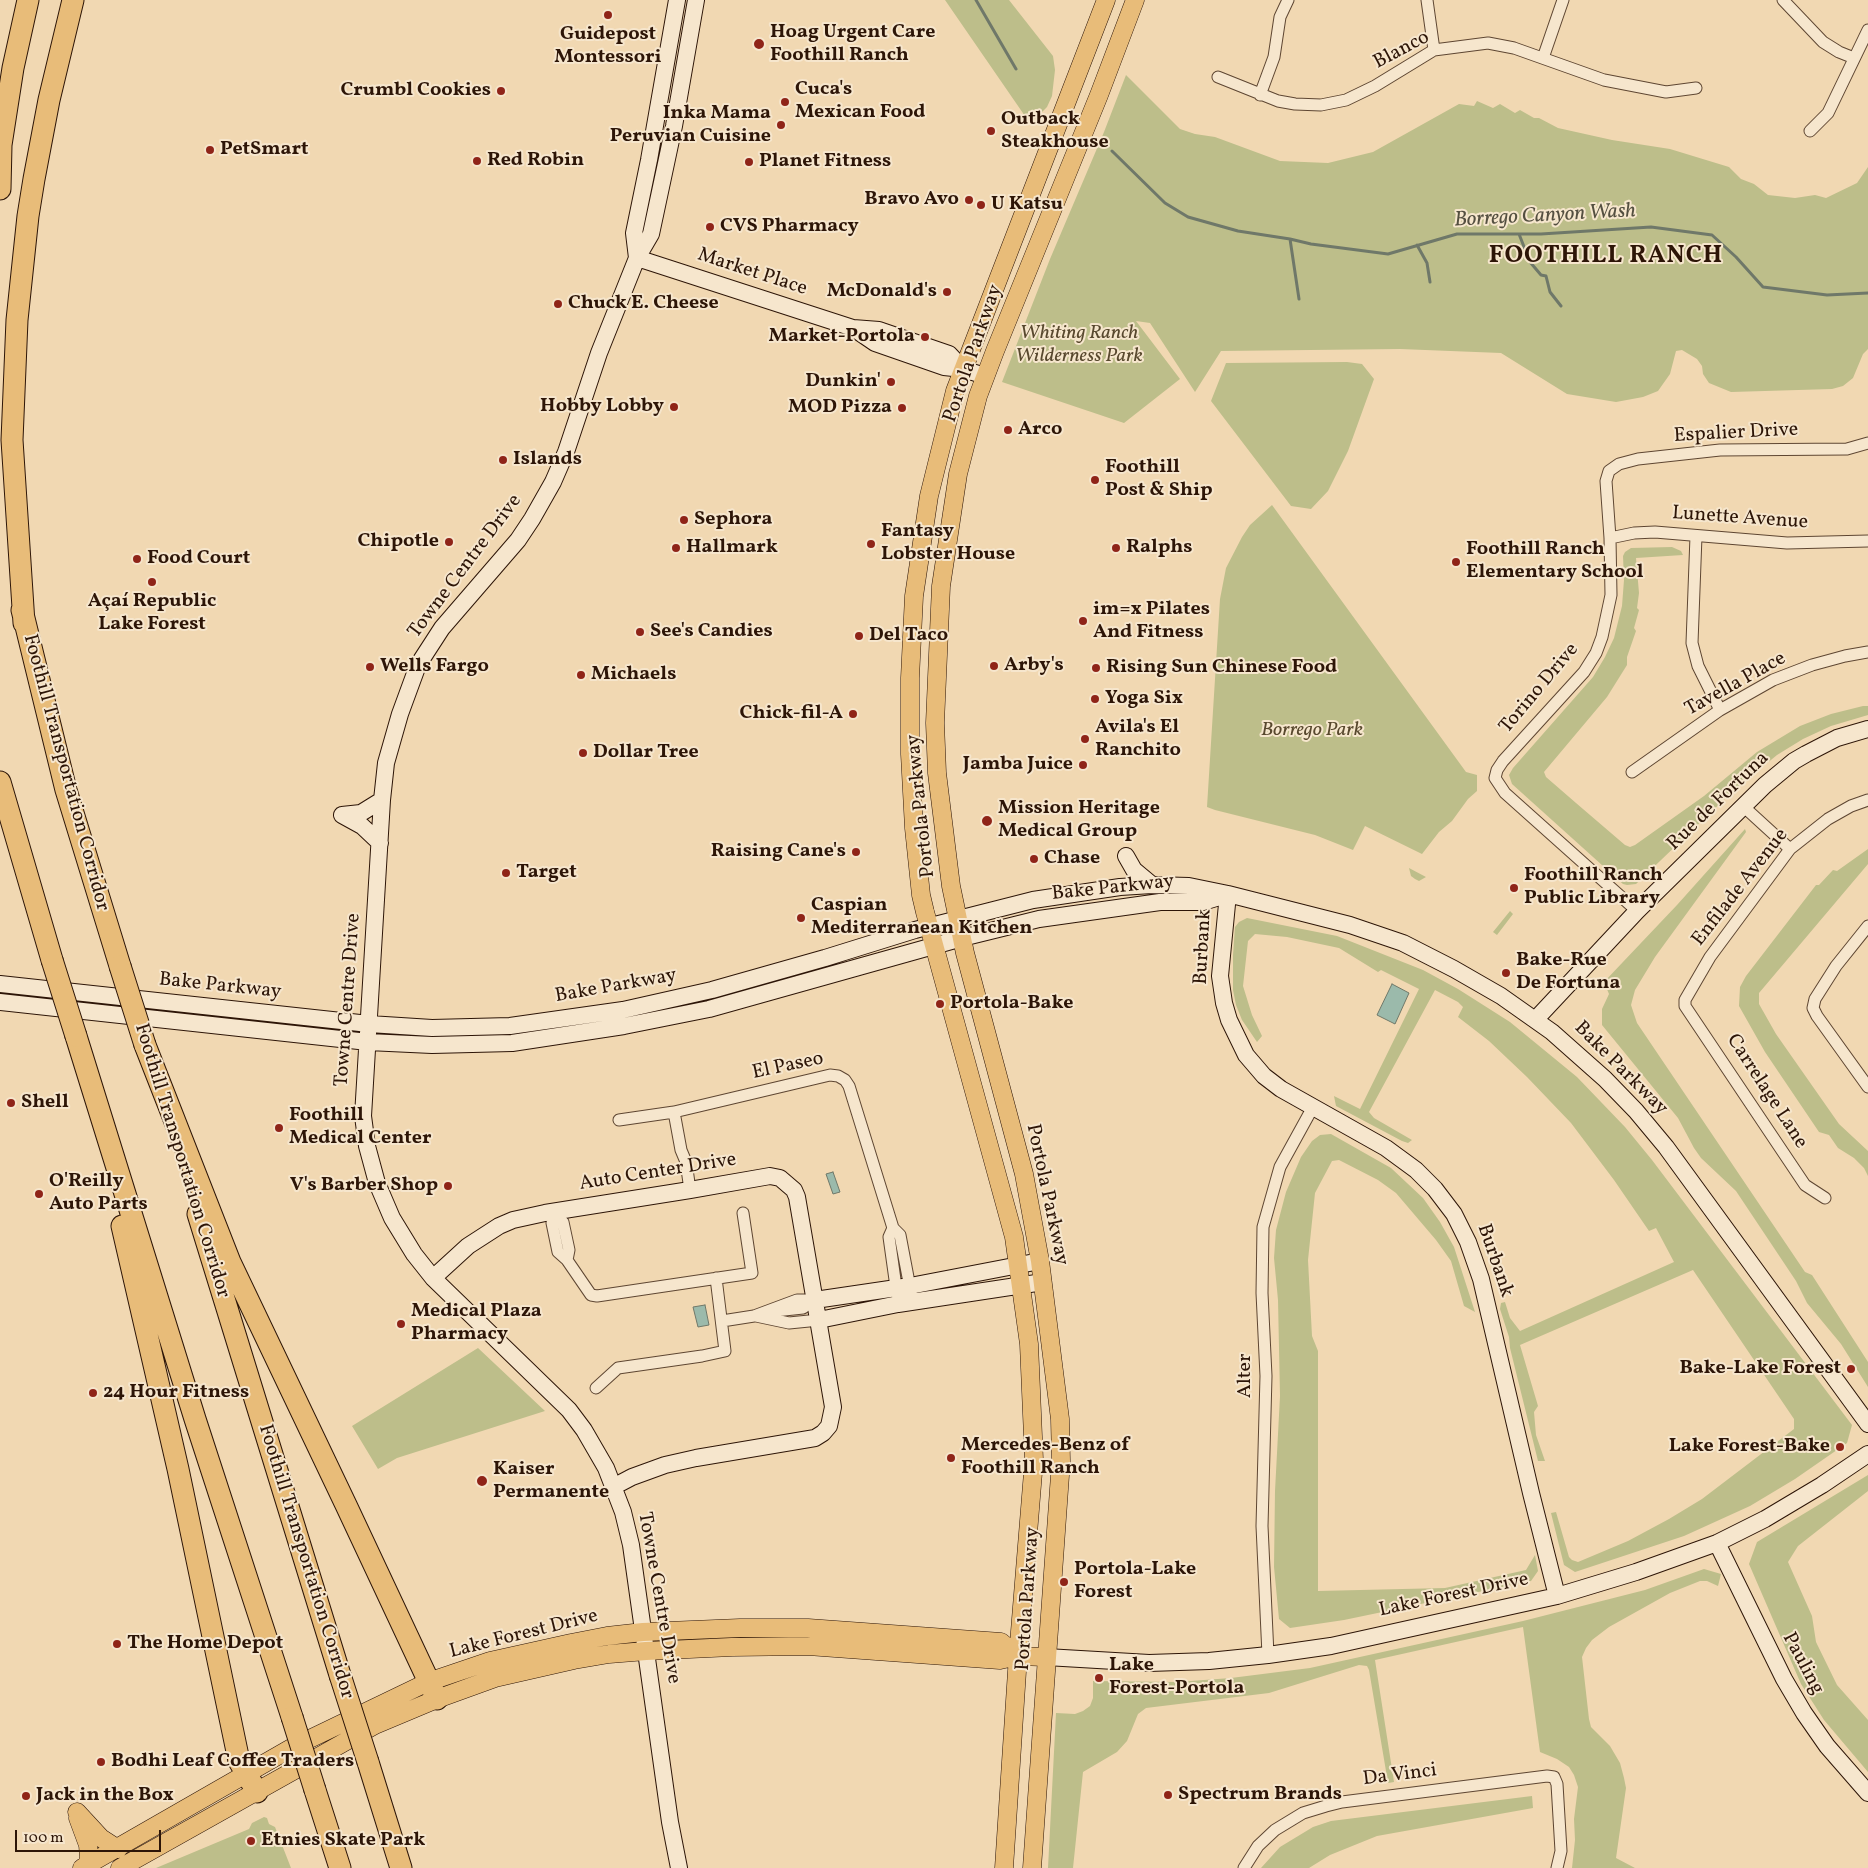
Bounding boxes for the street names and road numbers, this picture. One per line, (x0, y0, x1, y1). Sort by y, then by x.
street label: Blanco (1370, 26, 1434, 76)
street label: Market Place (694, 244, 810, 302)
street label: Portola Parkway (939, 282, 1009, 426)
street label: Espalier Drive (1673, 419, 1799, 449)
street label: Towne Centre Drive (404, 490, 528, 644)
street label: Lunette Avenue (1671, 502, 1809, 536)
street label: Foothill Transportation Corridor (16, 632, 114, 914)
street label: Torino Drive (1495, 639, 1585, 739)
street label: Tavella Place (1681, 647, 1791, 723)
street label: Portola Parkway (903, 733, 941, 879)
street label: Rue de Fortuna (1663, 747, 1775, 857)
street label: Enfilade Avenue (1688, 824, 1794, 952)
street label: Bake Parkway (1051, 871, 1175, 907)
street label: Burbank (1190, 908, 1218, 986)
street label: Towne Centre Drive (331, 912, 367, 1088)
street label: Bake Parkway (553, 965, 679, 1009)
street label: Bake Parkway (158, 969, 282, 1005)
street label: Bake Parkway (1568, 1017, 1672, 1121)
street label: Foothill Transportation Corridor (128, 1021, 234, 1301)
street label: Carrelage Lane (1720, 1030, 1812, 1154)
street label: El Paseo (750, 1048, 826, 1086)
street label: Portola Parkway (1019, 1122, 1073, 1268)
street label: Auto Center Drive (578, 1149, 738, 1197)
street label: Burbank (1470, 1221, 1518, 1301)
street label: Alter (1234, 1354, 1258, 1398)
street label: Foothill Transportation Corridor (252, 1422, 358, 1702)
street label: Towne Centre Drive (631, 1510, 685, 1686)
street label: Portola Parkway (1012, 1526, 1046, 1672)
street label: Lake Forest Drive (1377, 1568, 1531, 1624)
street label: Lake Forest Drive (447, 1605, 601, 1665)
street label: Pauling (1776, 1629, 1828, 1699)
street label: Da Vinci (1362, 1760, 1438, 1792)

